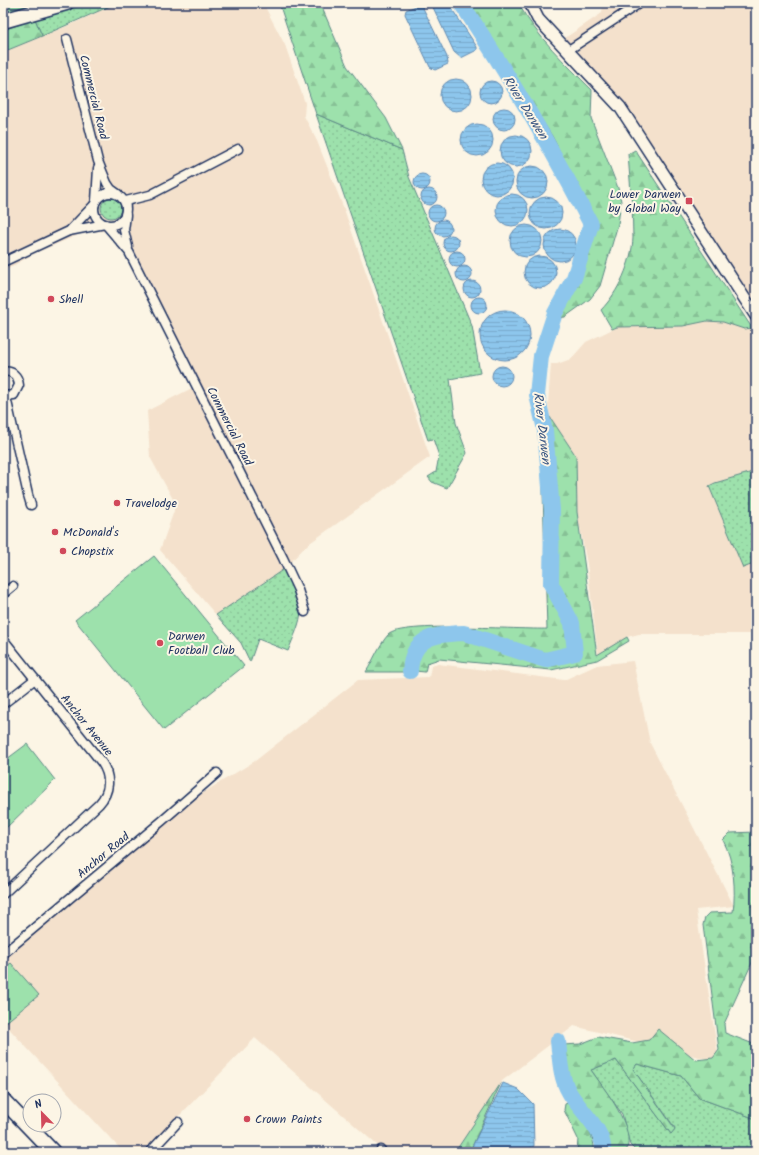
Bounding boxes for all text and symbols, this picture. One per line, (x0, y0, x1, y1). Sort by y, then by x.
street label: Commercial Road (74, 53, 113, 142)
water label: River Darwen (497, 72, 553, 145)
place label: Lower Darwen by Global Way (608, 185, 681, 218)
marker: Lower Darwen by Global Way (684, 196, 694, 206)
place label: Shell (59, 290, 83, 309)
marker: Shell (46, 294, 56, 304)
street label: Commercial Road (201, 383, 258, 470)
water label: River Darwen (527, 391, 556, 466)
place label: Travelodge (125, 494, 178, 513)
marker: Travelodge (112, 498, 122, 508)
place label: McDonald's (63, 523, 119, 542)
marker: McDonald's (50, 527, 60, 537)
place label: Chopstix (71, 542, 114, 561)
marker: Chopstix (58, 546, 68, 556)
place label: Darwen Football Club (168, 627, 235, 660)
marker: Darwen Football Club (155, 638, 165, 648)
street label: Anchor Avenue (56, 690, 118, 761)
street label: Anchor Road (73, 827, 135, 883)
north arrow (22, 1093, 62, 1133)
text: N (32, 1095, 45, 1114)
place label: Crown Paints (255, 1110, 322, 1129)
marker: Crown Paints (242, 1114, 252, 1124)

